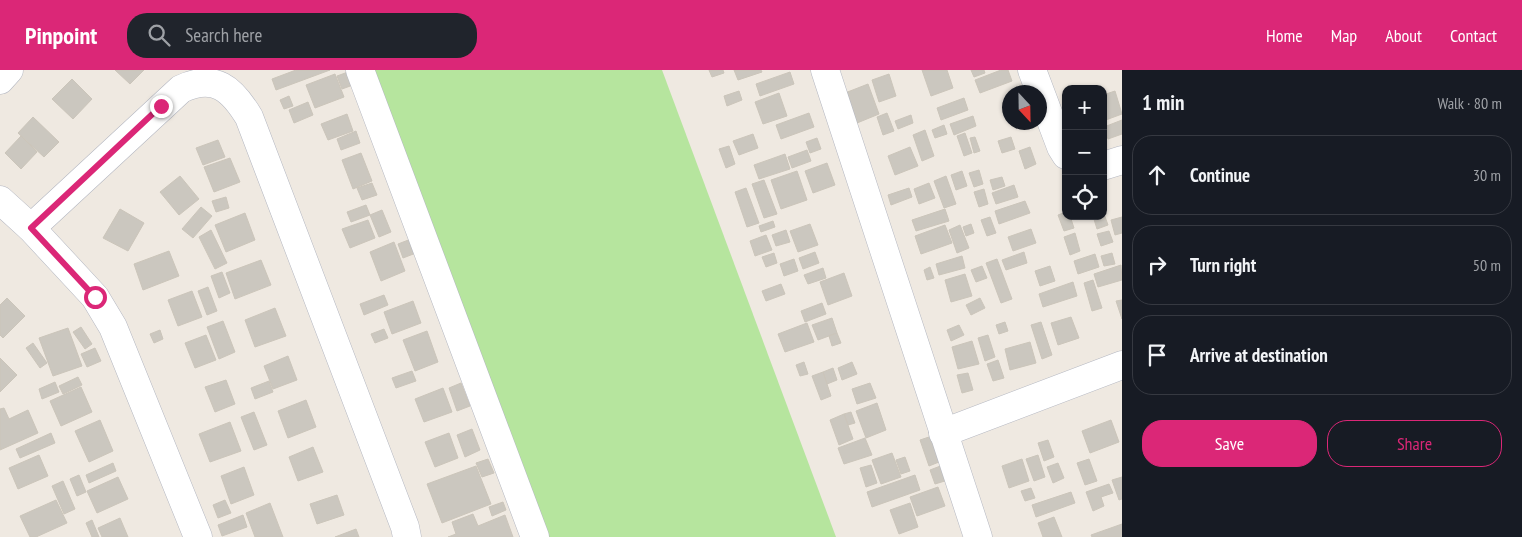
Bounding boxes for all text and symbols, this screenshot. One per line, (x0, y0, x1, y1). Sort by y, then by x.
search box (127, 13, 477, 58)
text: Pinpoint (25, 20, 97, 51)
icon: search (145, 21, 173, 49)
text: Search here (185, 23, 262, 47)
text: Home (1266, 24, 1303, 47)
text: Map (1331, 24, 1357, 47)
text: About (1385, 24, 1422, 47)
text: Contact (1450, 24, 1497, 47)
north arrow (1002, 85, 1047, 130)
map controls (1062, 85, 1107, 220)
button: + (1062, 85, 1107, 130)
text: 1 min (1142, 89, 1184, 116)
text: Walk · 80 m (1437, 93, 1502, 113)
route end (150, 95, 173, 118)
button: − (1062, 130, 1107, 175)
icon: ahead (1143, 161, 1171, 189)
text: Continue (1190, 163, 1250, 187)
text: 30 m (1473, 165, 1501, 185)
button: locate (1062, 175, 1107, 220)
icon: right (1143, 251, 1171, 279)
text: Turn right (1190, 253, 1256, 277)
text: 50 m (1473, 255, 1501, 275)
route start (84, 286, 107, 309)
icon: arrive (1143, 341, 1171, 369)
text: Arrive at destination (1190, 343, 1328, 367)
button: Save (1142, 420, 1317, 467)
button: Share (1327, 420, 1502, 467)

